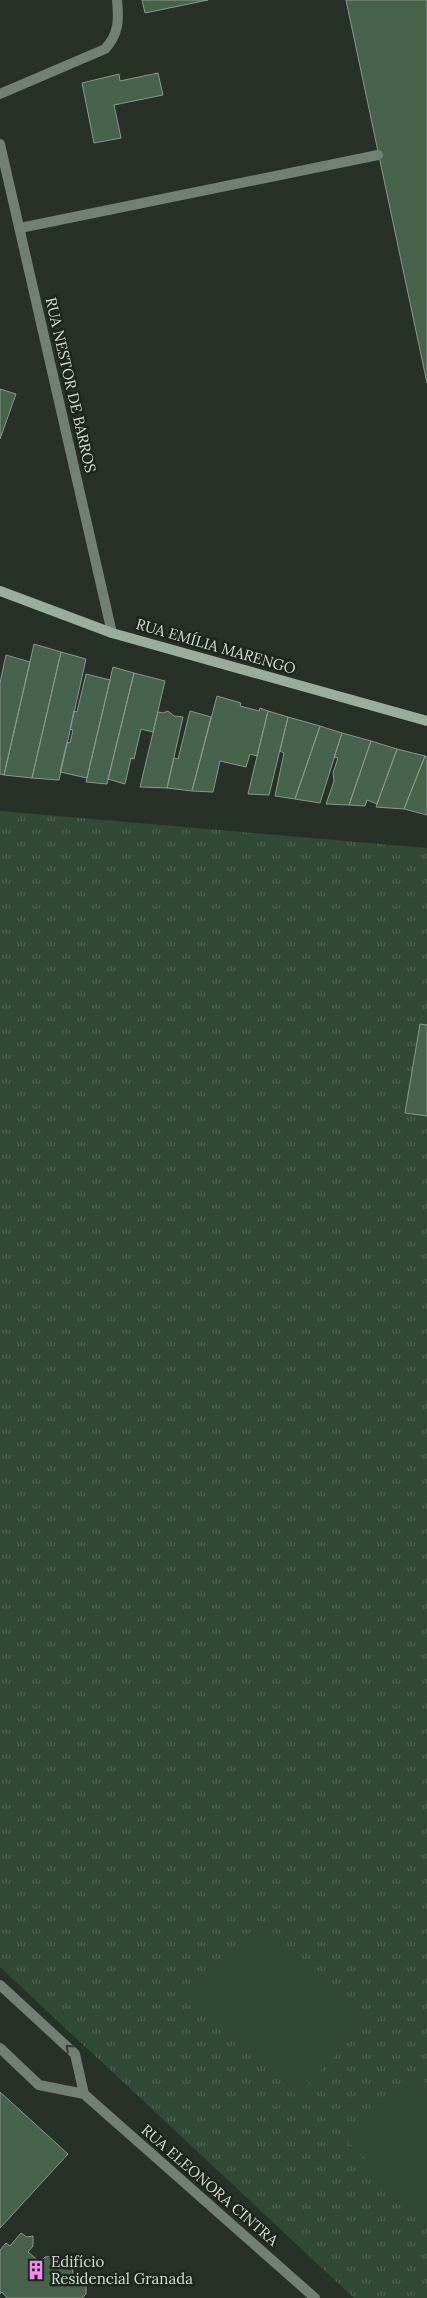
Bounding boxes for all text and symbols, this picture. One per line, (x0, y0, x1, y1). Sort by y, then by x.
street label: RUA NESTOR DE BARROS (42, 295, 100, 475)
street label: RUA EMÍLIA MARENGO (134, 614, 298, 678)
one-way arrow (66, 2045, 75, 2054)
street label: RUA ELEONORA CINTRA (138, 2120, 283, 2250)
place label: Edifício Residencial Granada (51, 2252, 193, 2288)
building icon: Edifício Residencial Granada (25, 2259, 47, 2281)

